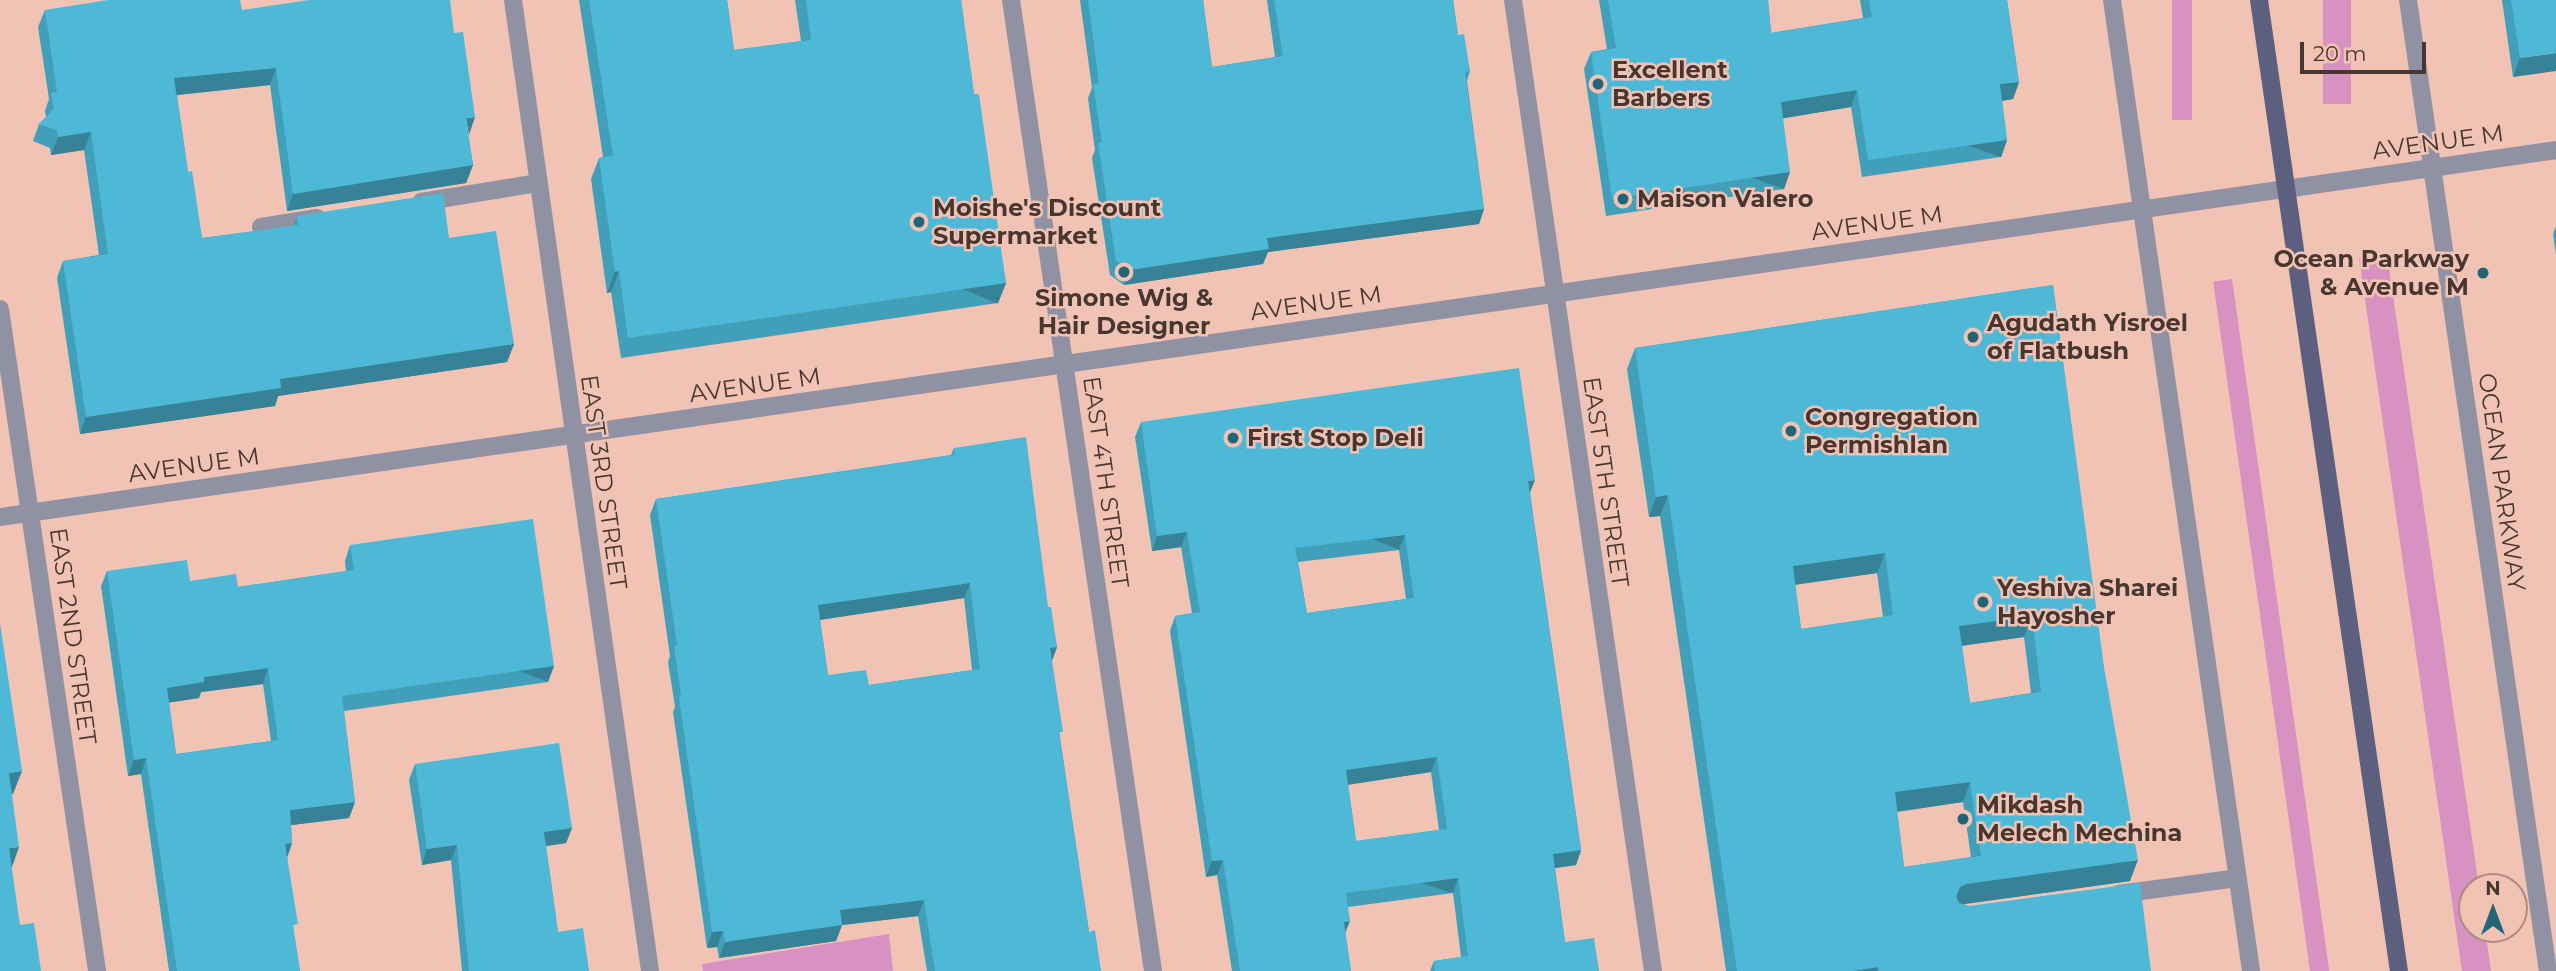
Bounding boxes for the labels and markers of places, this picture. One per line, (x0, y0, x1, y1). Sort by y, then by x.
place label: Excellent Barbers (1612, 56, 1728, 112)
marker: Excellent Barbers (1590, 76, 1606, 92)
place label: Maison Valero (1637, 185, 1813, 213)
marker: Maison Valero (1615, 191, 1631, 207)
place label: Moishe's Discount Supermarket (933, 194, 1161, 250)
marker: Moishe's Discount Supermarket (911, 214, 927, 230)
place label: Ocean Parkway & Avenue M (2274, 245, 2469, 301)
marker: Simone Wig & Hair Designer (1116, 264, 1132, 280)
marker: Ocean Parkway & Avenue M (2475, 265, 2491, 281)
place label: Simone Wig & Hair Designer (1035, 284, 1213, 340)
place label: Agudath Yisroel of Flatbush (1987, 309, 2188, 365)
marker: Agudath Yisroel of Flatbush (1965, 329, 1981, 345)
place label: Congregation Permishlan (1805, 403, 1978, 459)
marker: Congregation Permishlan (1783, 423, 1799, 439)
place label: First Stop Deli (1247, 424, 1424, 452)
marker: First Stop Deli (1225, 430, 1241, 446)
place label: Yeshiva Sharei Hayosher (1997, 574, 2178, 630)
marker: Yeshiva Sharei Hayosher (1975, 594, 1991, 610)
place label: Mikdash Melech Mechina (1977, 791, 2182, 847)
marker: Mikdash Melech Mechina (1955, 811, 1971, 827)

